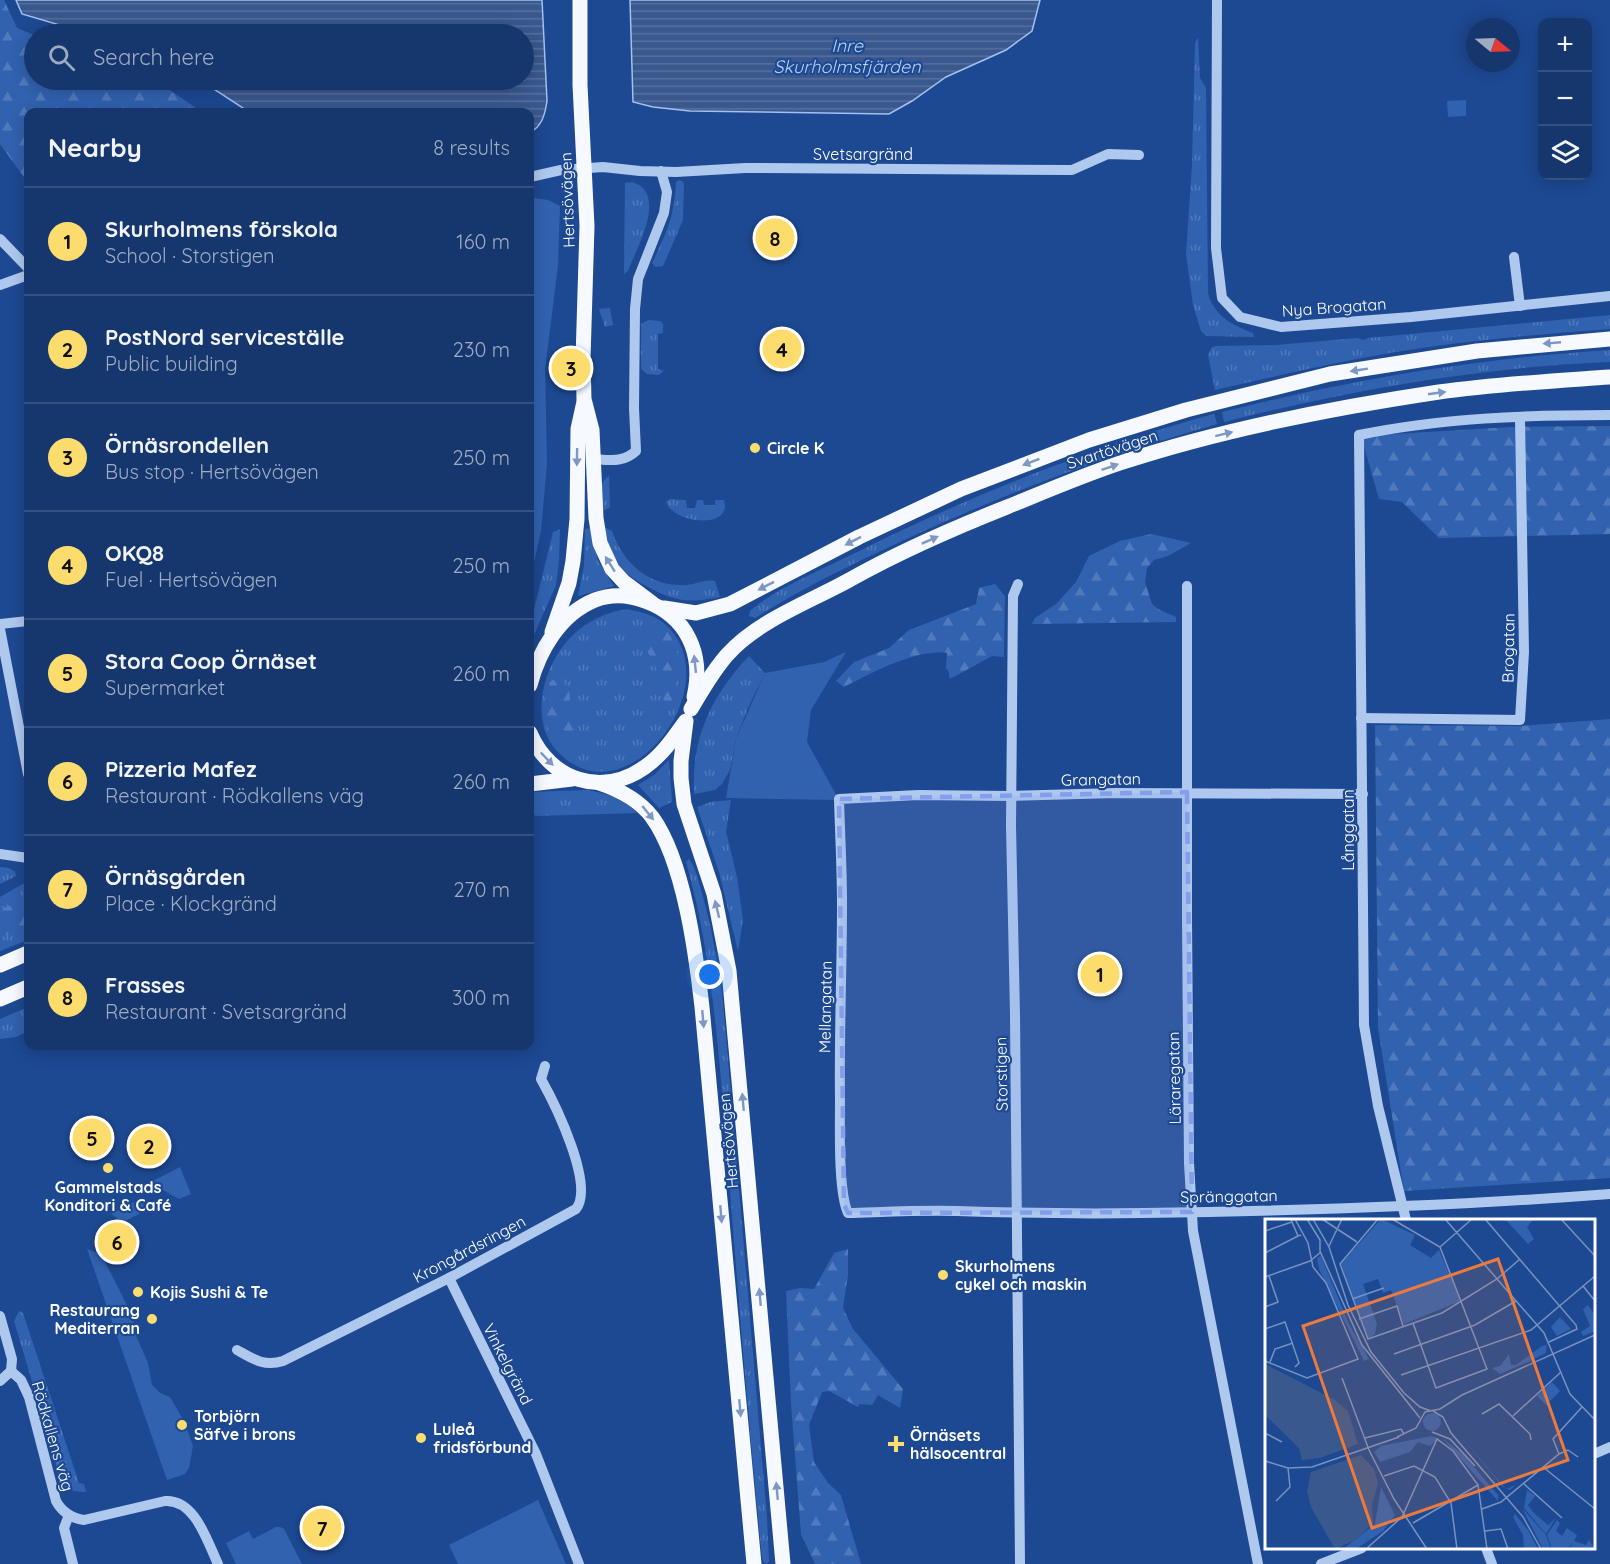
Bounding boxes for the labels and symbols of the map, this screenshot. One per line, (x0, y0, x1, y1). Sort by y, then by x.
north arrow (1466, 18, 1520, 72)
water label: Inre Skurholmsfjärden (773, 34, 921, 78)
street label: Svetsargränd (813, 144, 913, 164)
street label: Hertsövägen (555, 152, 579, 248)
pin: 8 (756, 216, 794, 260)
street label: Nya Brogatan (1281, 293, 1387, 321)
pin: 4 (762, 326, 802, 372)
one-way arrow (1542, 338, 1561, 348)
pin: 3 (552, 346, 590, 391)
one-way arrow (1349, 365, 1368, 374)
one-way arrow (1428, 388, 1447, 397)
street label: Svartövägen (1064, 425, 1160, 473)
one-way arrow (1215, 428, 1233, 438)
place label: Circle K (767, 438, 824, 458)
marker: Circle K (748, 441, 762, 455)
one-way arrow (573, 447, 582, 466)
one-way arrow (1022, 458, 1040, 468)
one-way arrow (1101, 461, 1119, 471)
one-way arrow (921, 535, 939, 545)
one-way arrow (844, 536, 861, 546)
one-way arrow (605, 556, 616, 572)
one-way arrow (757, 581, 774, 590)
street label: Brogatan (1497, 613, 1519, 683)
one-way arrow (690, 654, 700, 673)
one-way arrow (539, 752, 553, 766)
street label: Grangatan (1061, 768, 1141, 790)
street label: Långgatan (1338, 789, 1358, 871)
one-way arrow (641, 805, 654, 820)
one-way arrow (712, 900, 722, 918)
pin: 1 (1080, 952, 1120, 996)
your location (695, 960, 724, 989)
street label: Mellangatan (814, 961, 836, 1053)
one-way arrow (698, 1010, 708, 1029)
street label: Läraregatan (1163, 1032, 1185, 1124)
street label: Storstigen (990, 1037, 1012, 1111)
street label: Hertsövägen (714, 1092, 742, 1190)
one-way arrow (738, 1093, 747, 1112)
pin: 5 (72, 1116, 112, 1160)
pin: 2 (130, 1124, 168, 1168)
marker: Gammelstads Konditori & Café (101, 1161, 115, 1175)
place label: Gammelstads Konditori & Café (45, 1177, 172, 1215)
street label: Spränggatan (1180, 1185, 1278, 1207)
one-way arrow (716, 1204, 726, 1223)
street label: Krongårdsringen (409, 1211, 529, 1287)
inset map (1265, 1219, 1595, 1549)
pin: 6 (98, 1220, 136, 1264)
place label: Skurholmens cykel och maskin (955, 1256, 1087, 1294)
marker: Skurholmens cykel och maskin (936, 1268, 950, 1282)
place label: Kojis Sushi & Te (150, 1282, 268, 1302)
marker: Kojis Sushi & Te (131, 1285, 145, 1299)
one-way arrow (755, 1287, 765, 1306)
place label: Restaurang Mediterran (50, 1300, 140, 1338)
marker: Restaurang Mediterran (145, 1312, 159, 1326)
street label: Vinkelgränd (479, 1320, 537, 1408)
street label: Rödkallens väg (28, 1379, 78, 1493)
one-way arrow (735, 1398, 745, 1417)
place label: Torbjörn Säfve i brons (194, 1406, 296, 1444)
marker: Torbjörn Säfve i brons (175, 1418, 189, 1432)
place label: Luleå fridsförbund (433, 1419, 531, 1457)
place label: Örnäsets hälsocentral (910, 1425, 1006, 1463)
marker: Luleå fridsförbund (414, 1431, 428, 1445)
marker: Örnäsets hälsocentral (887, 1435, 905, 1453)
one-way arrow (772, 1481, 782, 1500)
pin: 7 (302, 1506, 342, 1550)

